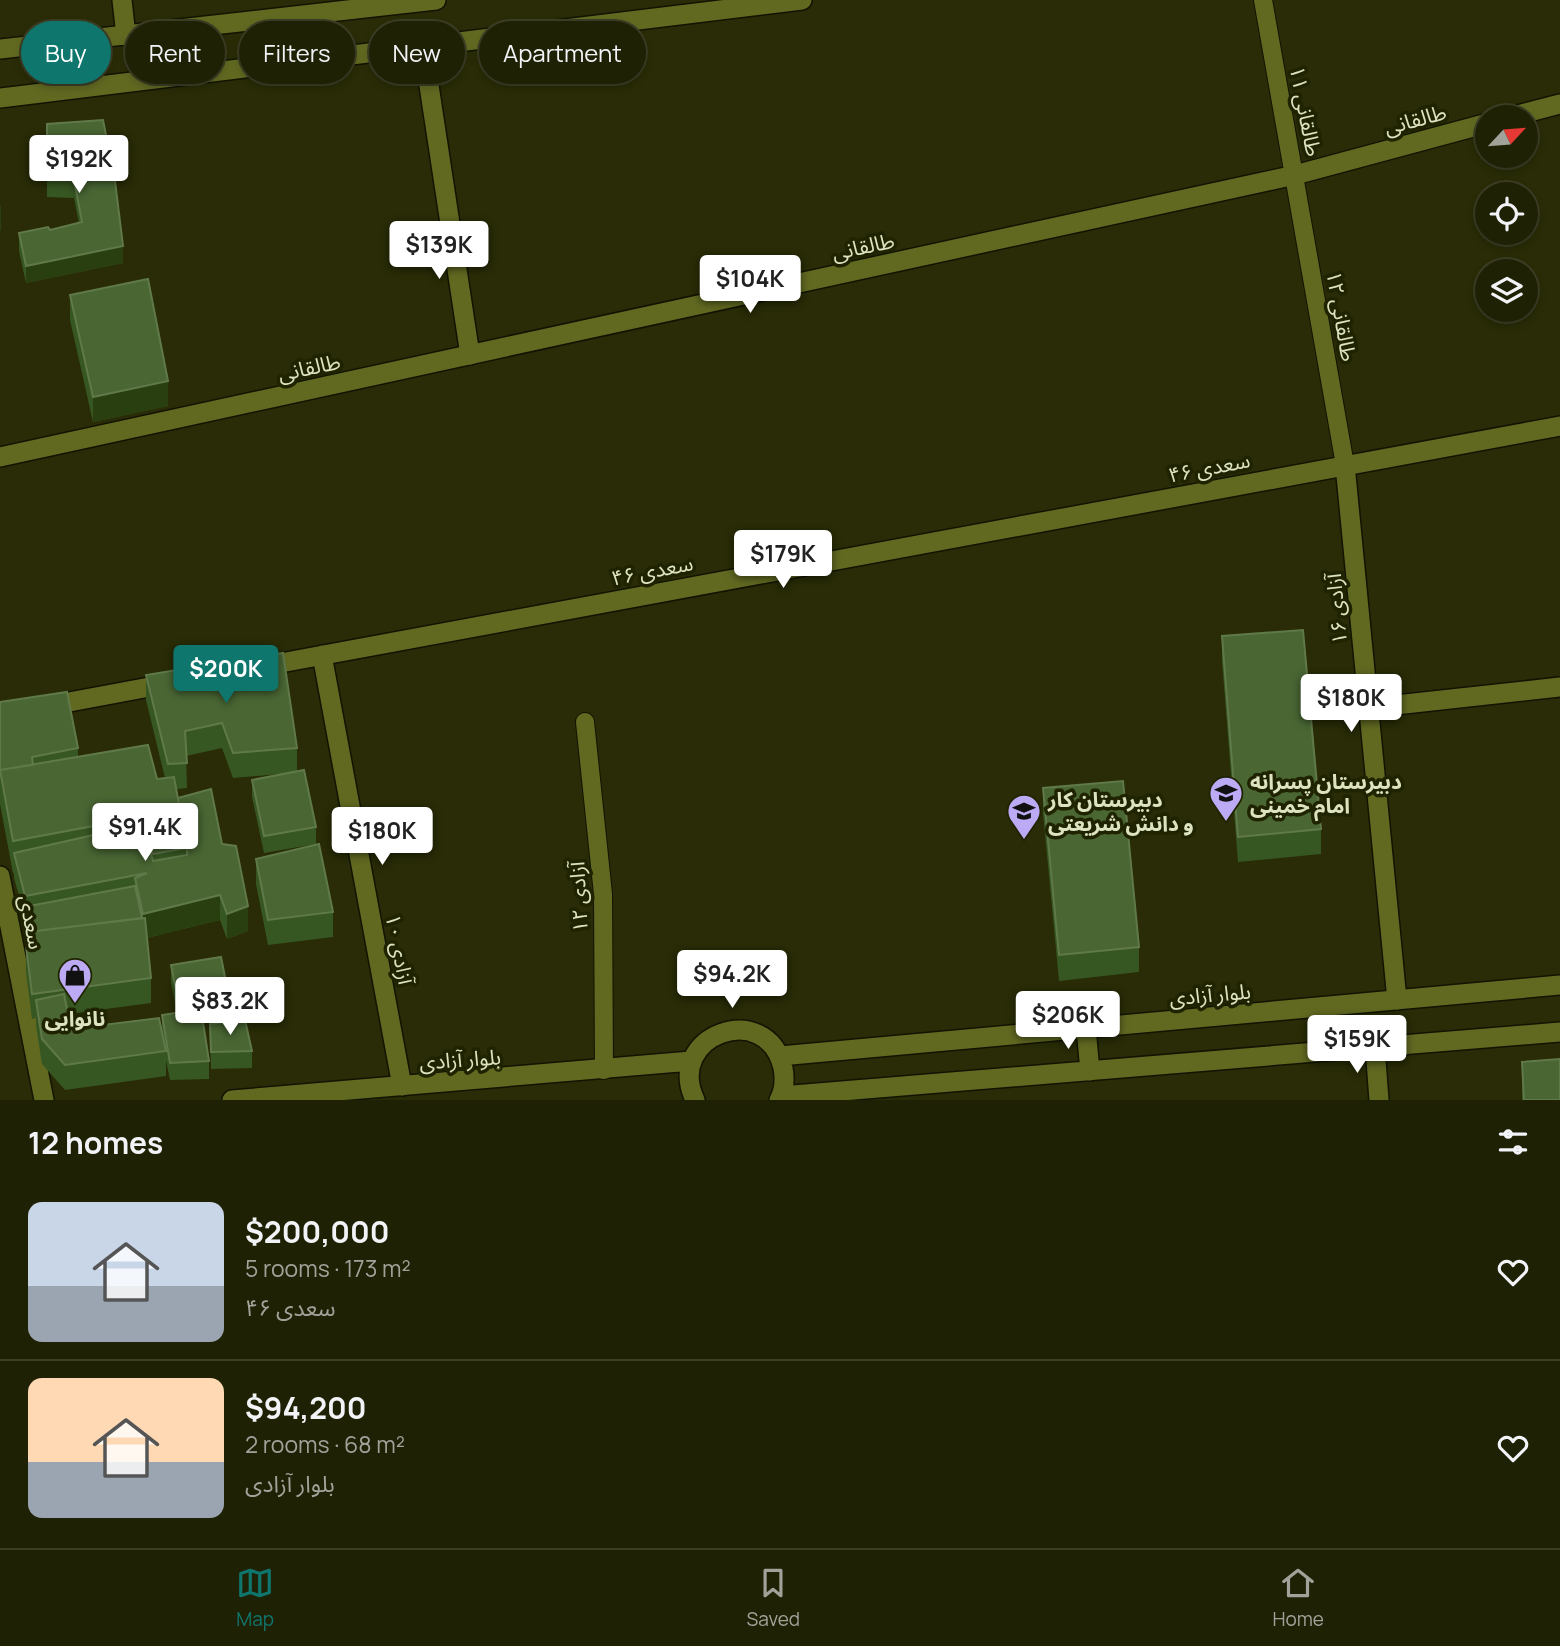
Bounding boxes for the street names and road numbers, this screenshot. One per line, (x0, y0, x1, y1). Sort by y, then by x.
street label: طالقانی ۱۱ (1284, 63, 1328, 159)
street label: طالقانی (1381, 97, 1449, 141)
street label: طالقانی (829, 226, 897, 266)
street label: طالقانی ۱۲ (1320, 268, 1364, 364)
street label: طالقانی (275, 347, 343, 387)
street label: سعدی ۴۶ (1166, 445, 1252, 489)
street label: سعدی ۴۶ (609, 548, 695, 592)
street label: آزادی ۱۶ (1319, 571, 1353, 646)
street label: آزادی ۱۲ (562, 860, 594, 933)
street label: سعدی (13, 893, 51, 951)
street label: آزادی ۱۰ (379, 911, 421, 988)
street label: بلوار آزادی (1168, 976, 1252, 1012)
street label: بلوار آزادی (418, 1042, 502, 1076)

